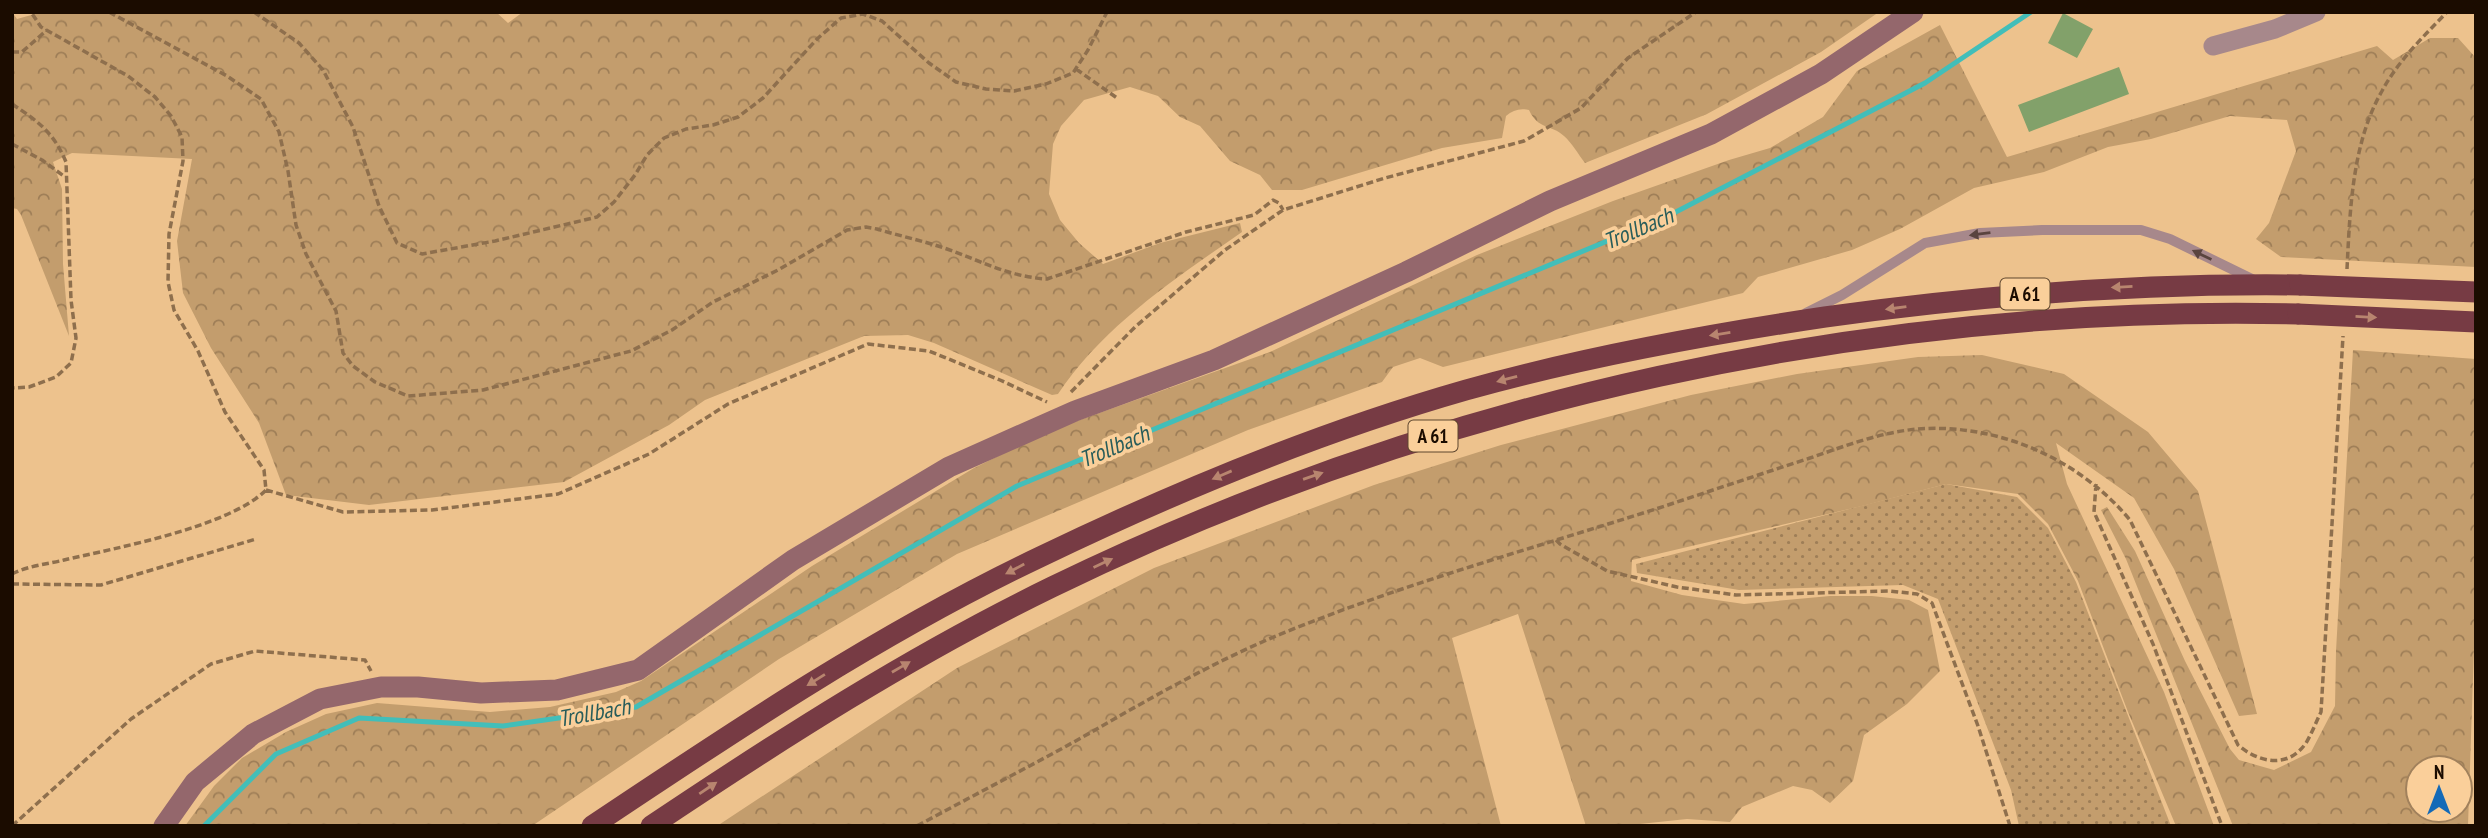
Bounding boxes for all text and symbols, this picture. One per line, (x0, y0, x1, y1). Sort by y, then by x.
water label: Trollbach (1599, 200, 1679, 256)
one-way arrow (1969, 229, 1991, 240)
one-way arrow (2192, 249, 2212, 260)
road number: A 61 (2000, 278, 2050, 310)
one-way arrow (2111, 282, 2133, 293)
one-way arrow (1885, 302, 1907, 313)
one-way arrow (2356, 312, 2378, 323)
one-way arrow (1709, 328, 1731, 339)
one-way arrow (1496, 375, 1517, 385)
water label: Trollbach (1075, 418, 1155, 474)
road number: A 61 (1408, 420, 1458, 452)
one-way arrow (1212, 469, 1232, 481)
one-way arrow (1303, 470, 1324, 481)
one-way arrow (1093, 557, 1113, 569)
one-way arrow (1005, 564, 1025, 575)
one-way arrow (891, 661, 910, 674)
one-way arrow (807, 673, 826, 686)
water label: Trollbach (556, 691, 634, 733)
north arrow (2404, 754, 2474, 824)
text: N (2434, 760, 2444, 784)
one-way arrow (699, 781, 717, 795)

